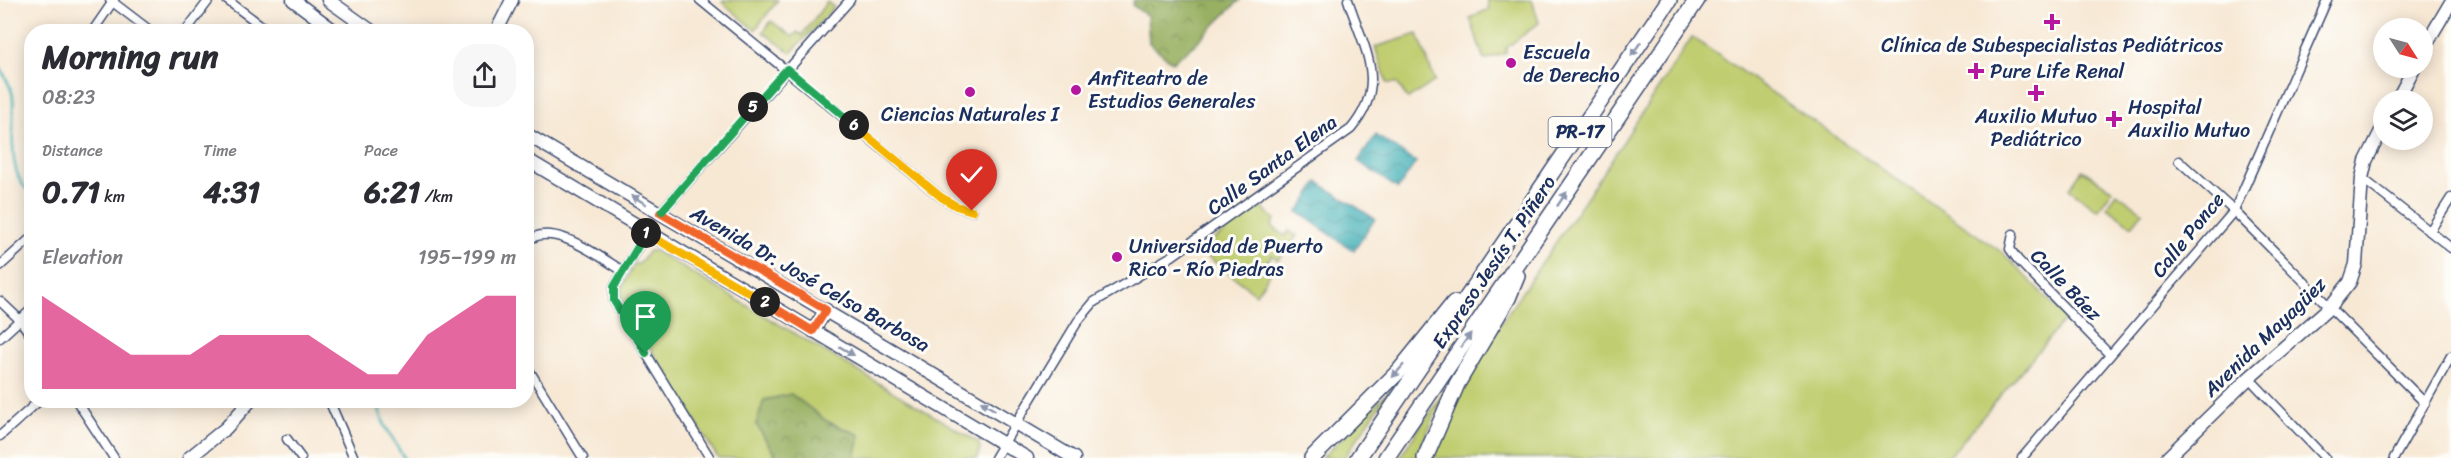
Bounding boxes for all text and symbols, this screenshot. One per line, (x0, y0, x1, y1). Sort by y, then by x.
marker: Clínica de Subespecialistas Pediátricos (2043, 13, 2061, 31)
north arrow (2373, 18, 2433, 78)
map controls (2373, 18, 2433, 150)
text: Morning run (42, 28, 218, 86)
place label: Clínica de Subespecialistas Pediátricos (1881, 28, 2224, 63)
place label: Escuela de Derecho (1523, 35, 1620, 93)
one-way arrow (1630, 40, 1642, 56)
button: share (453, 44, 516, 107)
place label: Pure Life Renal (1990, 54, 2126, 89)
marker: Escuela de Derecho (1504, 56, 1518, 70)
place label: Anfiteatro de Estudios Generales (1087, 61, 1256, 119)
marker: Pure Life Renal (1967, 62, 1985, 80)
text: 08:23 (42, 80, 95, 115)
marker: Anfiteatro de Estudios Generales (1069, 83, 1083, 97)
marker: Auxilio Mutuo Pediátrico (2027, 84, 2045, 102)
marker: Ciencias Naturales I (963, 85, 977, 99)
place label: Hospital Auxilio Mutuo (2127, 90, 2250, 148)
button: layers (2373, 90, 2433, 150)
pin: 5 (738, 92, 768, 122)
text: 5 (748, 92, 758, 121)
place label: Ciencias Naturales I (881, 97, 1060, 132)
place label: Auxilio Mutuo Pediátrico (1974, 99, 2097, 157)
street label: Calle Santa Elena (1199, 105, 1345, 225)
pin: 6 (839, 110, 869, 140)
text: 6 (849, 110, 859, 139)
marker: Hospital Auxilio Mutuo (2105, 110, 2123, 128)
road number: PR-17 (1548, 117, 1612, 147)
text: Distance (42, 136, 103, 165)
text: Time (203, 136, 237, 165)
text: Pace (364, 136, 398, 165)
pin (946, 149, 997, 211)
icon: check (955, 158, 988, 191)
text: 0.71 (42, 165, 100, 219)
text: 4:31 (203, 165, 260, 219)
text: 6:21 (364, 165, 420, 219)
street label: Expreso Jesús T. Piñero (1423, 168, 1565, 356)
text: km (100, 182, 125, 211)
text: /km (420, 182, 453, 211)
street label: Calle Ponce (2142, 184, 2234, 286)
one-way arrow (1556, 191, 1567, 207)
one-way arrow (631, 195, 647, 206)
street label: Avenida Dr. José Celso Barbosa (683, 195, 937, 362)
pin: 1 (631, 218, 661, 248)
text: 1 (643, 218, 649, 247)
place label: Universidad de Puerto Rico - Río Piedras (1129, 229, 1323, 287)
text: Elevation (42, 240, 123, 275)
text: 195–199 m (418, 240, 516, 275)
street label: Calle Báez (2022, 240, 2111, 330)
marker: Universidad de Puerto Rico - Río Piedras (1110, 250, 1124, 264)
street label: Avenida Mayagüez (2194, 268, 2336, 406)
pin: 2 (750, 287, 780, 317)
text: 2 (760, 287, 770, 316)
pin (620, 291, 671, 353)
icon: arrive (629, 300, 662, 333)
one-way arrow (1460, 332, 1471, 348)
one-way arrow (839, 346, 856, 356)
one-way arrow (1391, 364, 1405, 379)
one-way arrow (979, 401, 996, 411)

